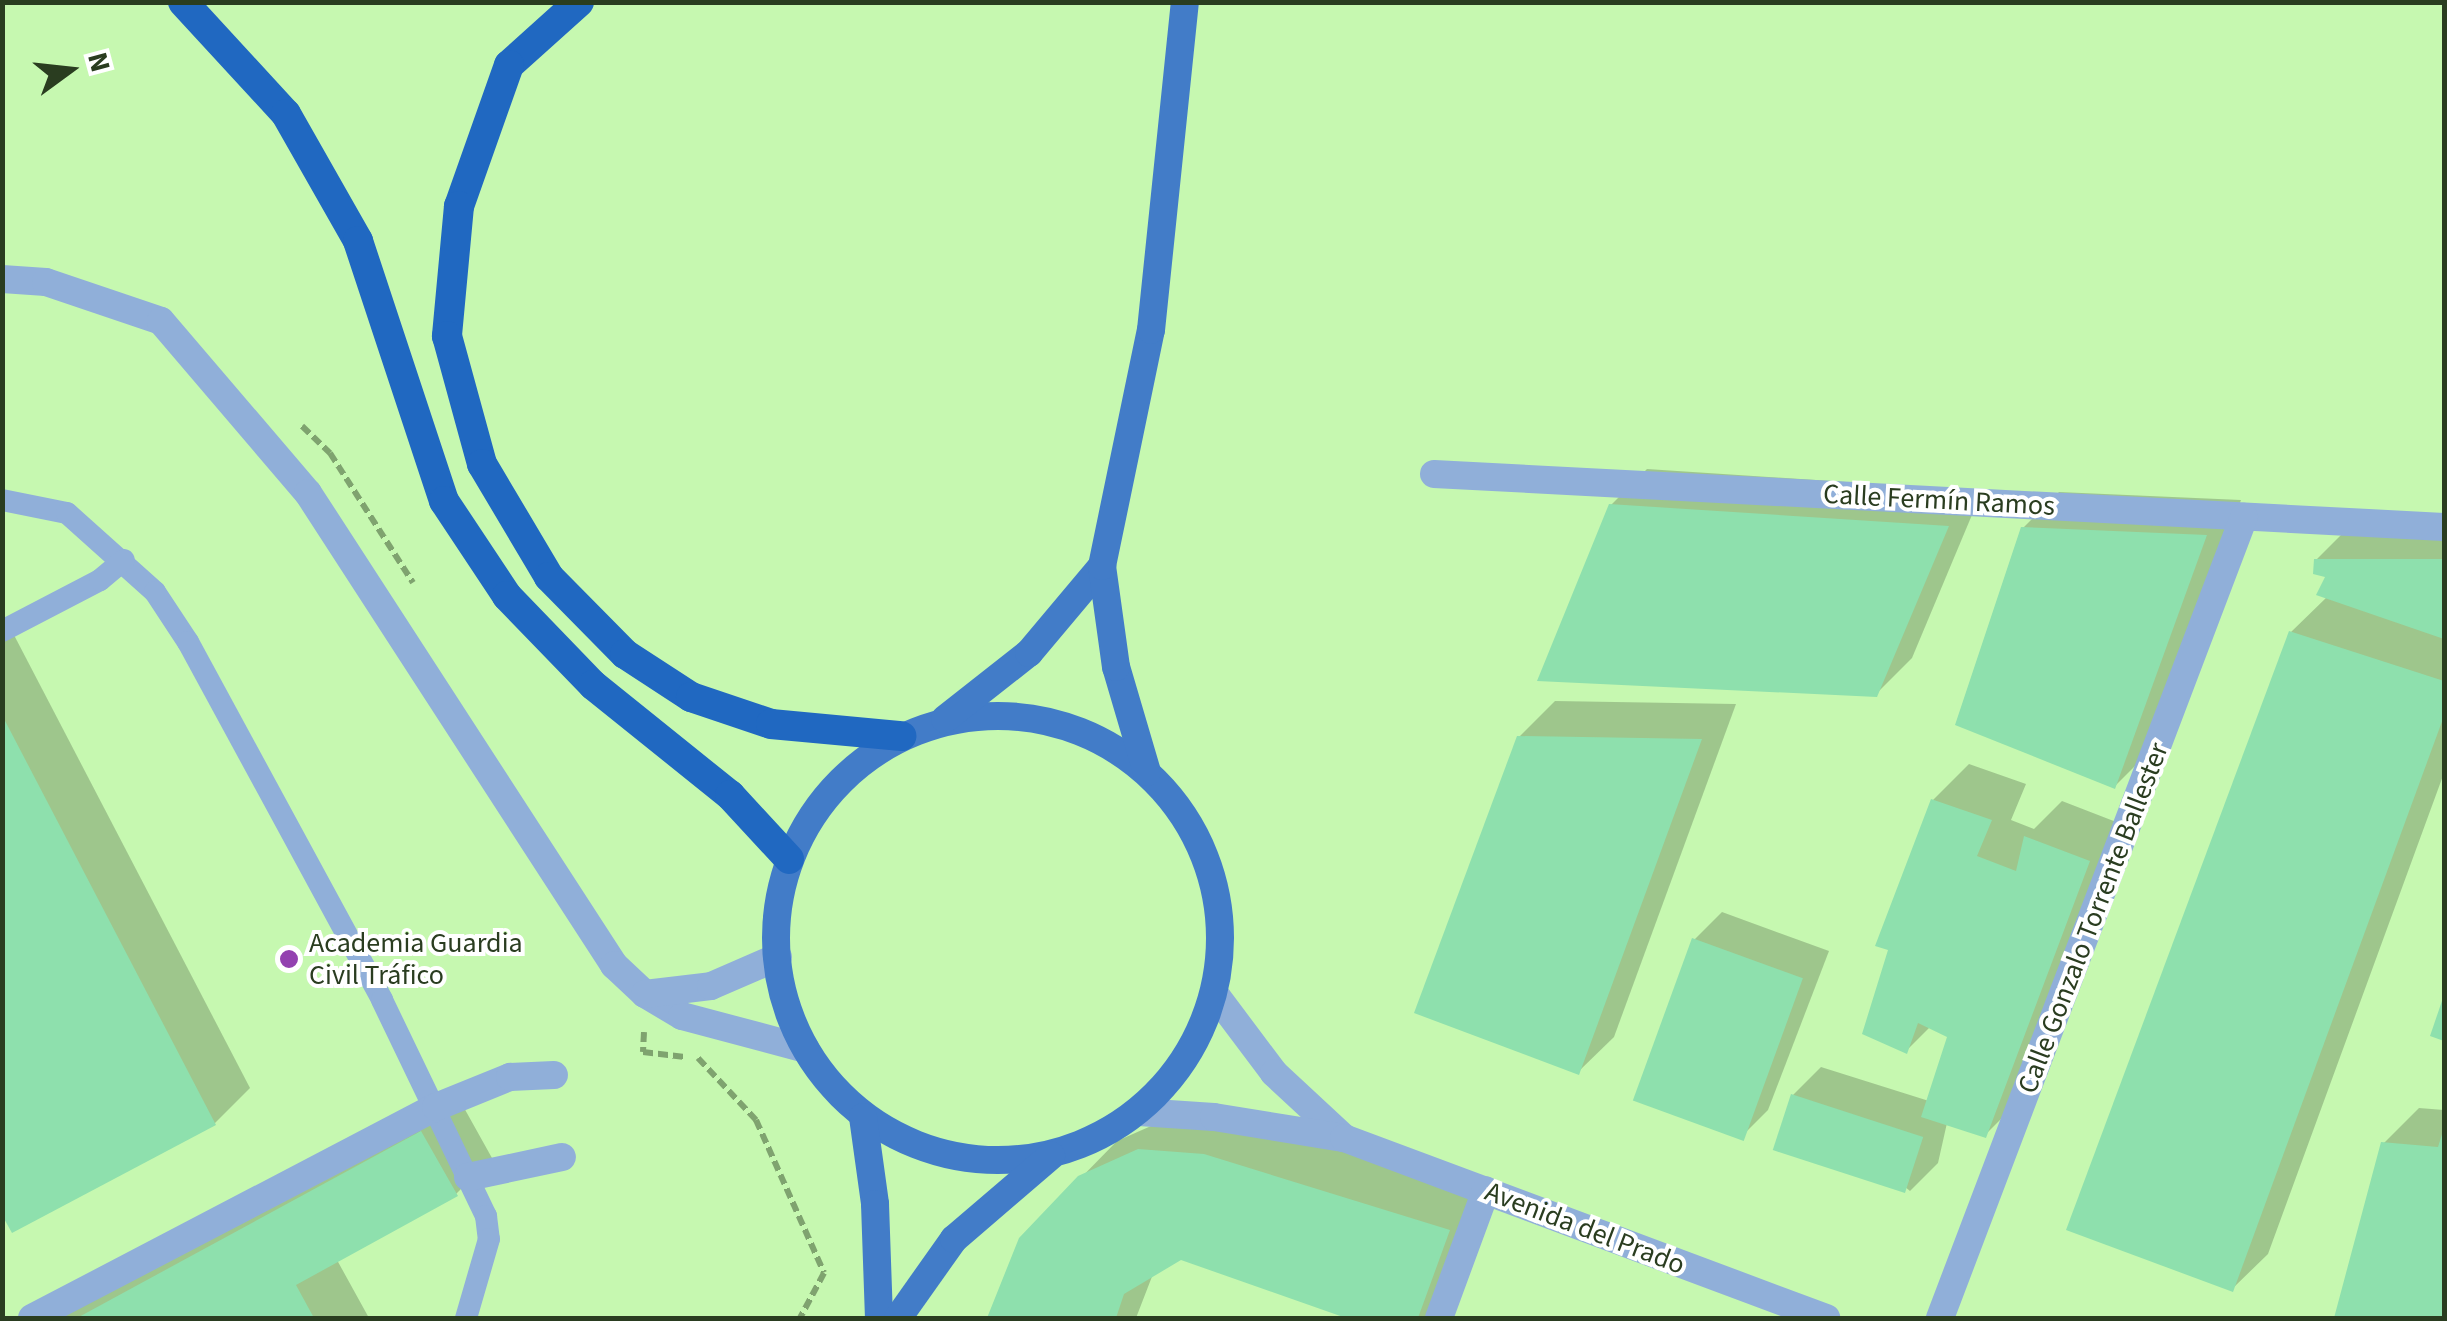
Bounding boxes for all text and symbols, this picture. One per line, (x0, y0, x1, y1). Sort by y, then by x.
north arrow (20, 20, 120, 120)
text: N (77, 48, 121, 76)
street label: Calle Fermín Ramos (1822, 477, 2056, 523)
street label: Calle Gonzalo Torrente Ballester (2011, 738, 2175, 1098)
place label: Academia Guardia Civil Tráfico (309, 926, 523, 992)
marker: Academia Guardia Civil Tráfico (278, 948, 300, 970)
street label: Avenida del Prado (1480, 1174, 1690, 1282)

